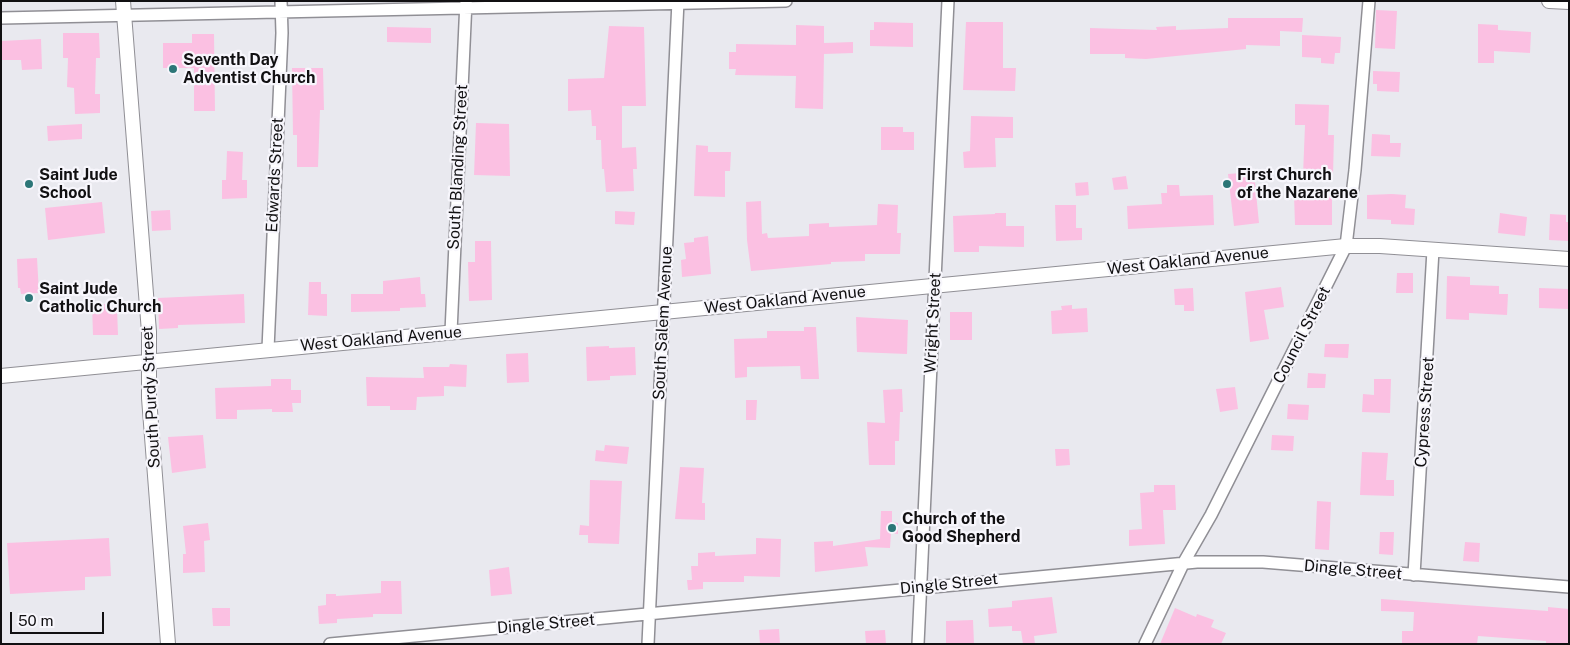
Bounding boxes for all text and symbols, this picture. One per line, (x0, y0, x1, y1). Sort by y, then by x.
place label: Seventh Day Adventist Church (183, 50, 315, 88)
marker: Seventh Day Adventist Church (167, 63, 179, 75)
street label: South Blanding Street (444, 84, 472, 250)
street label: Edwards Street (262, 117, 288, 233)
place label: Saint Jude School (39, 165, 118, 203)
place label: First Church of the Nazarene (1237, 165, 1358, 203)
marker: Saint Jude School (23, 178, 35, 190)
marker: First Church of the Nazarene (1221, 178, 1233, 190)
street label: West Oakland Avenue (1106, 243, 1270, 279)
street label: South Salem Avenue (649, 246, 677, 400)
street label: Wright Street (921, 272, 945, 374)
place label: Saint Jude Catholic Church (39, 279, 162, 317)
street label: West Oakland Avenue (703, 282, 867, 318)
street label: Council Street (1269, 283, 1335, 387)
marker: Saint Jude Catholic Church (23, 292, 35, 304)
street label: West Oakland Avenue (299, 322, 463, 356)
street label: South Purdy Street (138, 325, 164, 469)
street label: Cypress Street (1412, 356, 1438, 468)
place label: Church of the Good Shepherd (902, 509, 1020, 547)
marker: Church of the Good Shepherd (886, 522, 898, 534)
street label: Dingle Street (1303, 556, 1403, 584)
street label: Dingle Street (899, 569, 999, 599)
scale bar (12, 602, 106, 634)
street label: Dingle Street (496, 610, 596, 638)
text: 50 m (18, 612, 53, 629)

